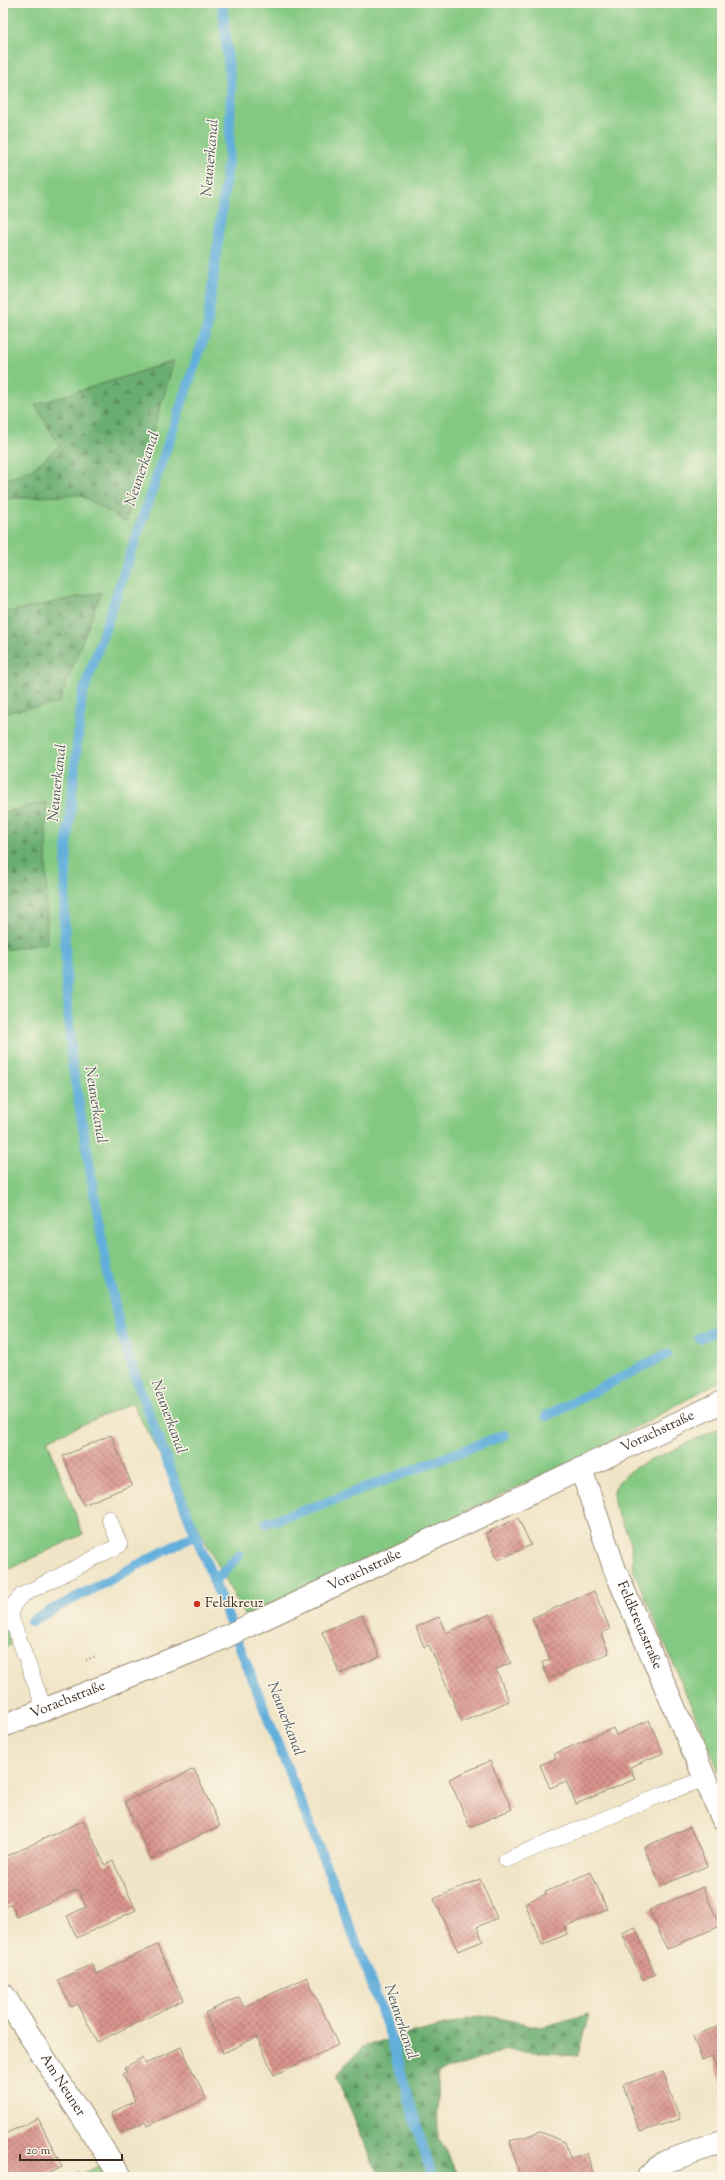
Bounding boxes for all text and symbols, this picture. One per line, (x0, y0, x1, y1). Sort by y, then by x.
water label: Neunerkanal (197, 118, 225, 198)
water label: Neunerkanal (120, 429, 166, 509)
water label: Neunerkanal (43, 743, 73, 823)
water label: Neunerkanal (79, 1065, 111, 1145)
water label: Neunerkanal (145, 1377, 191, 1457)
street label: Vorachstraße (618, 1406, 698, 1458)
street label: Vorachstraße (325, 1545, 405, 1597)
street label: Feldkreuzstraße (611, 1578, 667, 1673)
place label: Feldkreuz (205, 1594, 263, 1614)
marker: Feldkreuz (192, 1599, 202, 1609)
street label: Vorachstraße (27, 1676, 109, 1724)
water label: Neunerkanal (261, 1679, 309, 1759)
water label: Neunerkanal (378, 1982, 422, 2062)
street label: Am Neuner (34, 2050, 90, 2122)
scale bar (20, 2136, 122, 2162)
text: 20 m (26, 2142, 51, 2160)

